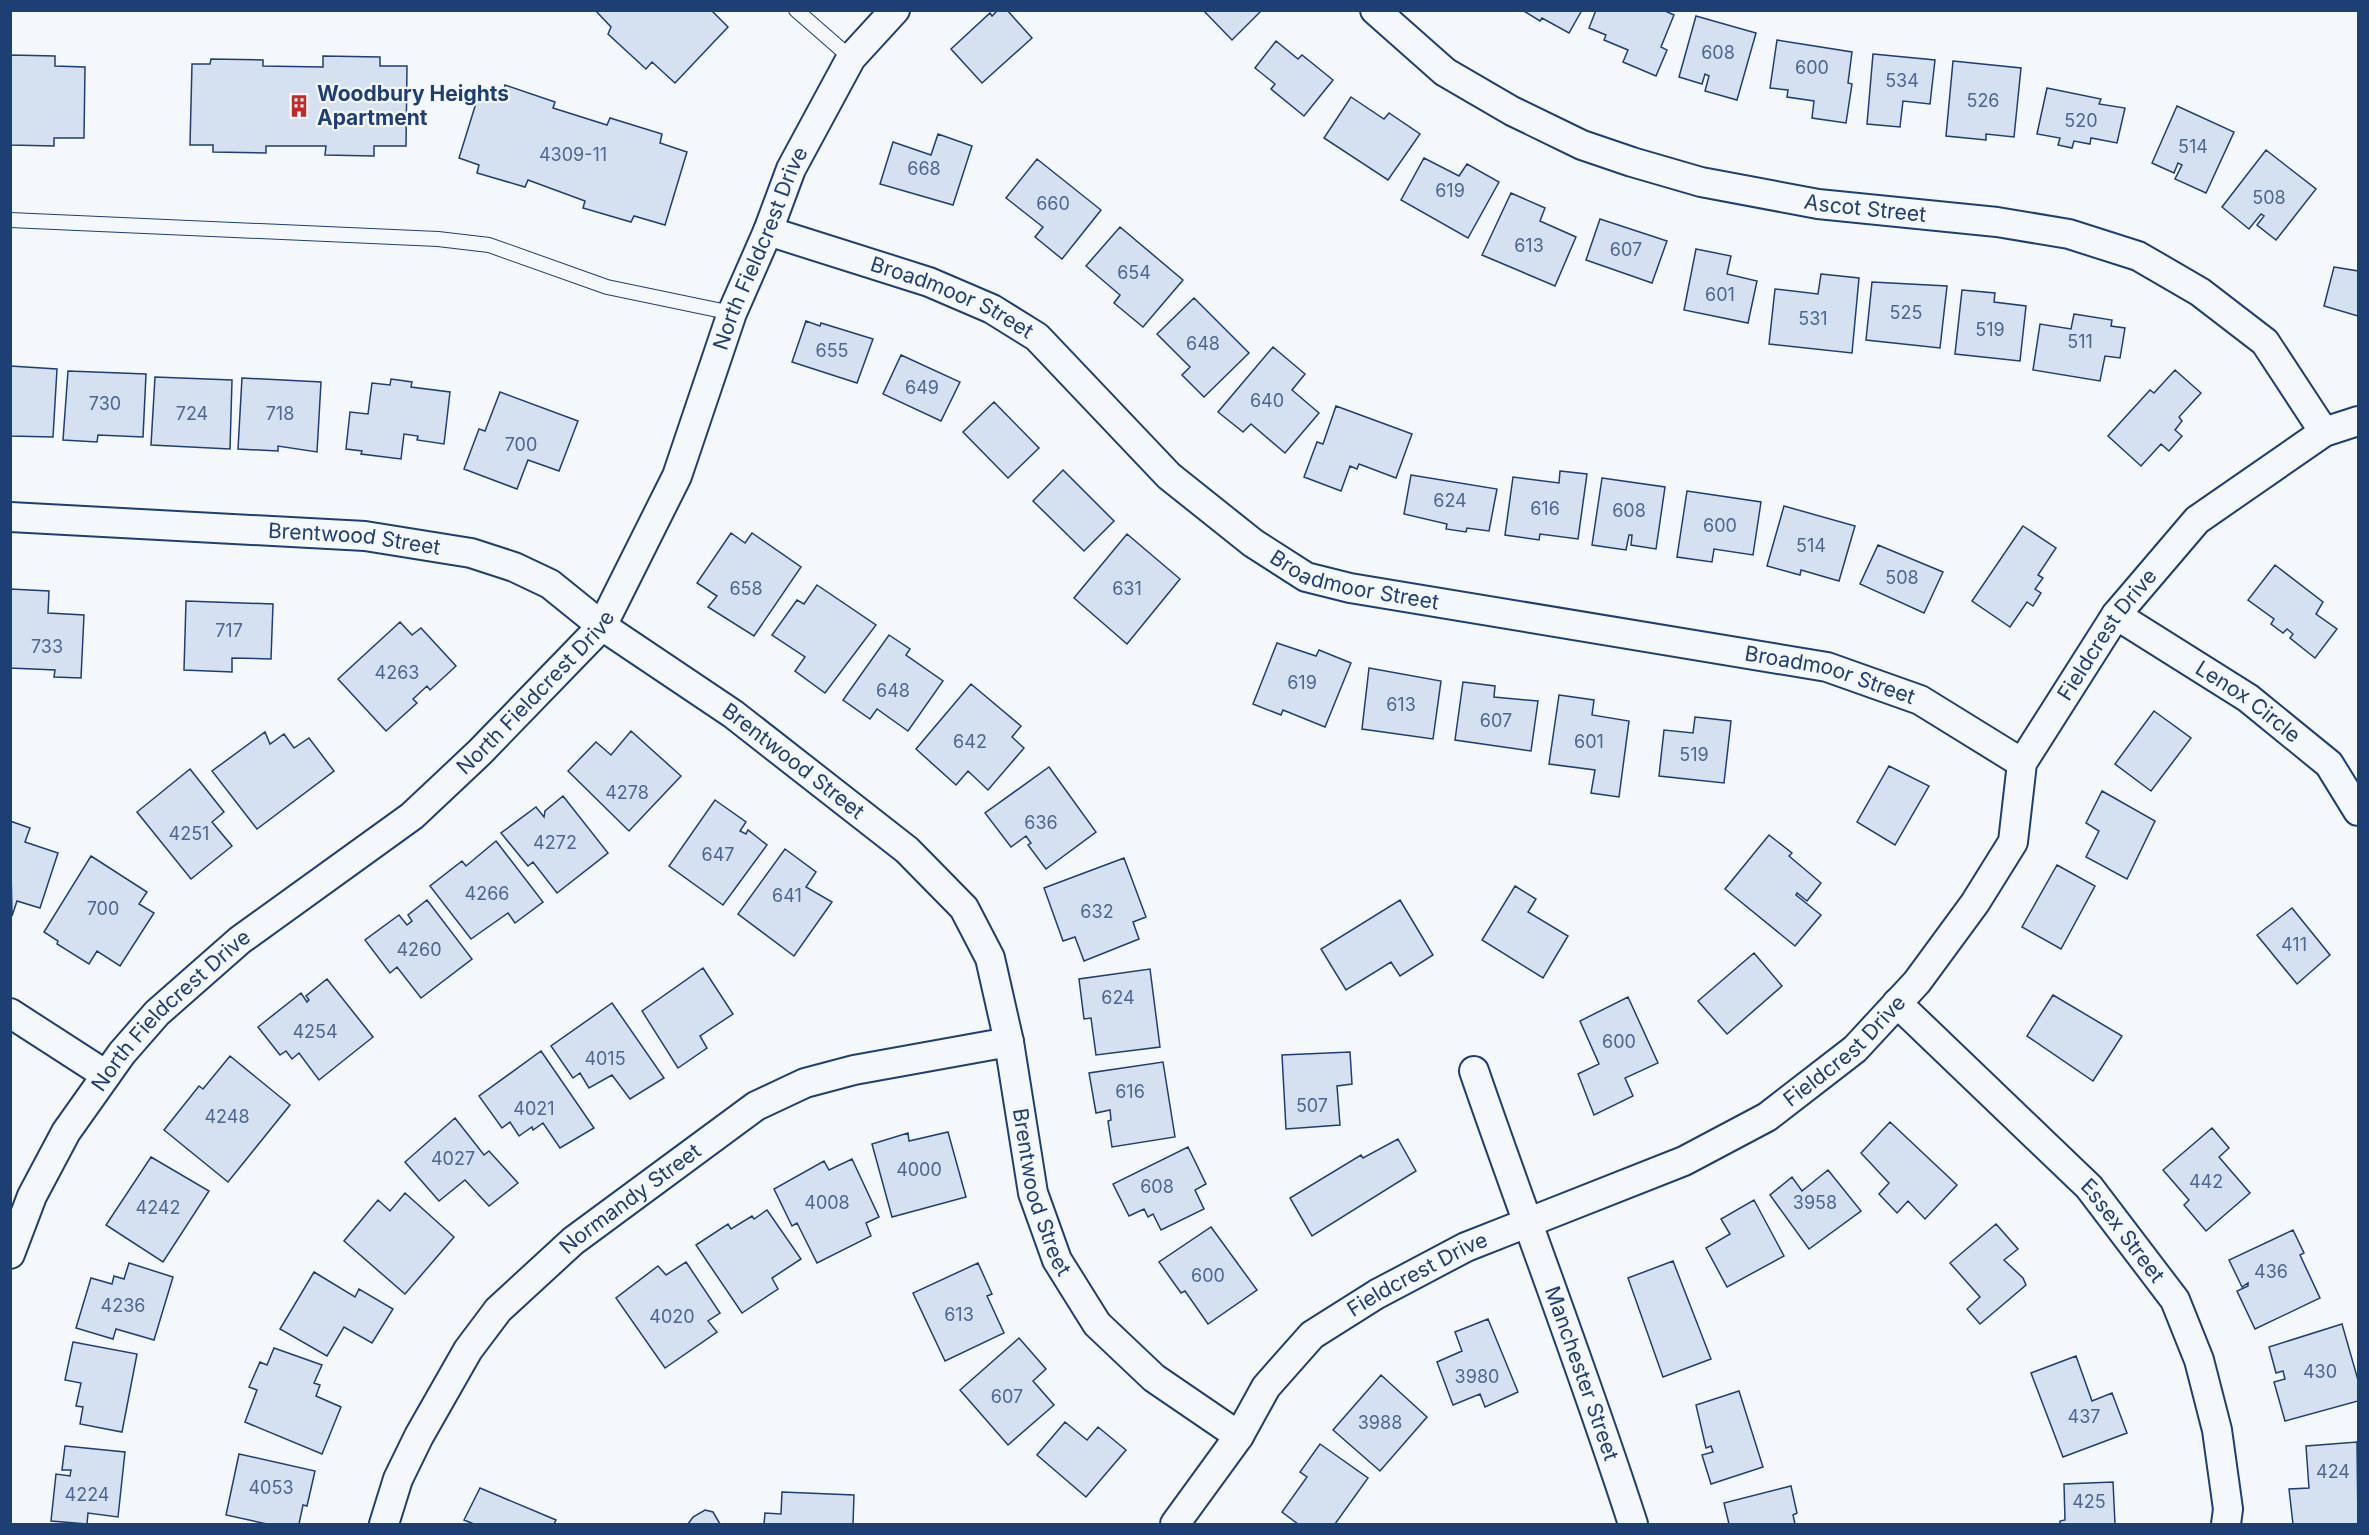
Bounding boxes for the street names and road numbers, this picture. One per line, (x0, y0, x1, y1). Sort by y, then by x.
street label: North Fieldcrest Drive (707, 142, 813, 353)
street label: Ascot Street (1802, 189, 1927, 227)
street label: Broadmoor Street (868, 251, 1038, 344)
street label: Brentwood Street (267, 518, 442, 560)
street label: Broadmoor Street (1266, 544, 1441, 615)
street label: Fieldcrest Drive (2052, 564, 2162, 705)
street label: North Fieldcrest Drive (451, 607, 619, 779)
street label: Broadmoor Street (1743, 641, 1918, 709)
street label: Lenox Circle (2191, 655, 2306, 748)
street label: Brentwood Street (718, 698, 870, 824)
street label: North Fieldcrest Drive (86, 924, 255, 1096)
street label: Fieldcrest Drive (1778, 990, 1910, 1112)
street label: Brentwood Street (1008, 1106, 1077, 1280)
street label: Normandy Street (554, 1138, 706, 1259)
street label: Essex Street (2076, 1173, 2170, 1287)
street label: Fieldcrest Drive (1342, 1227, 1491, 1322)
street label: Manchester Street (1540, 1283, 1624, 1464)

